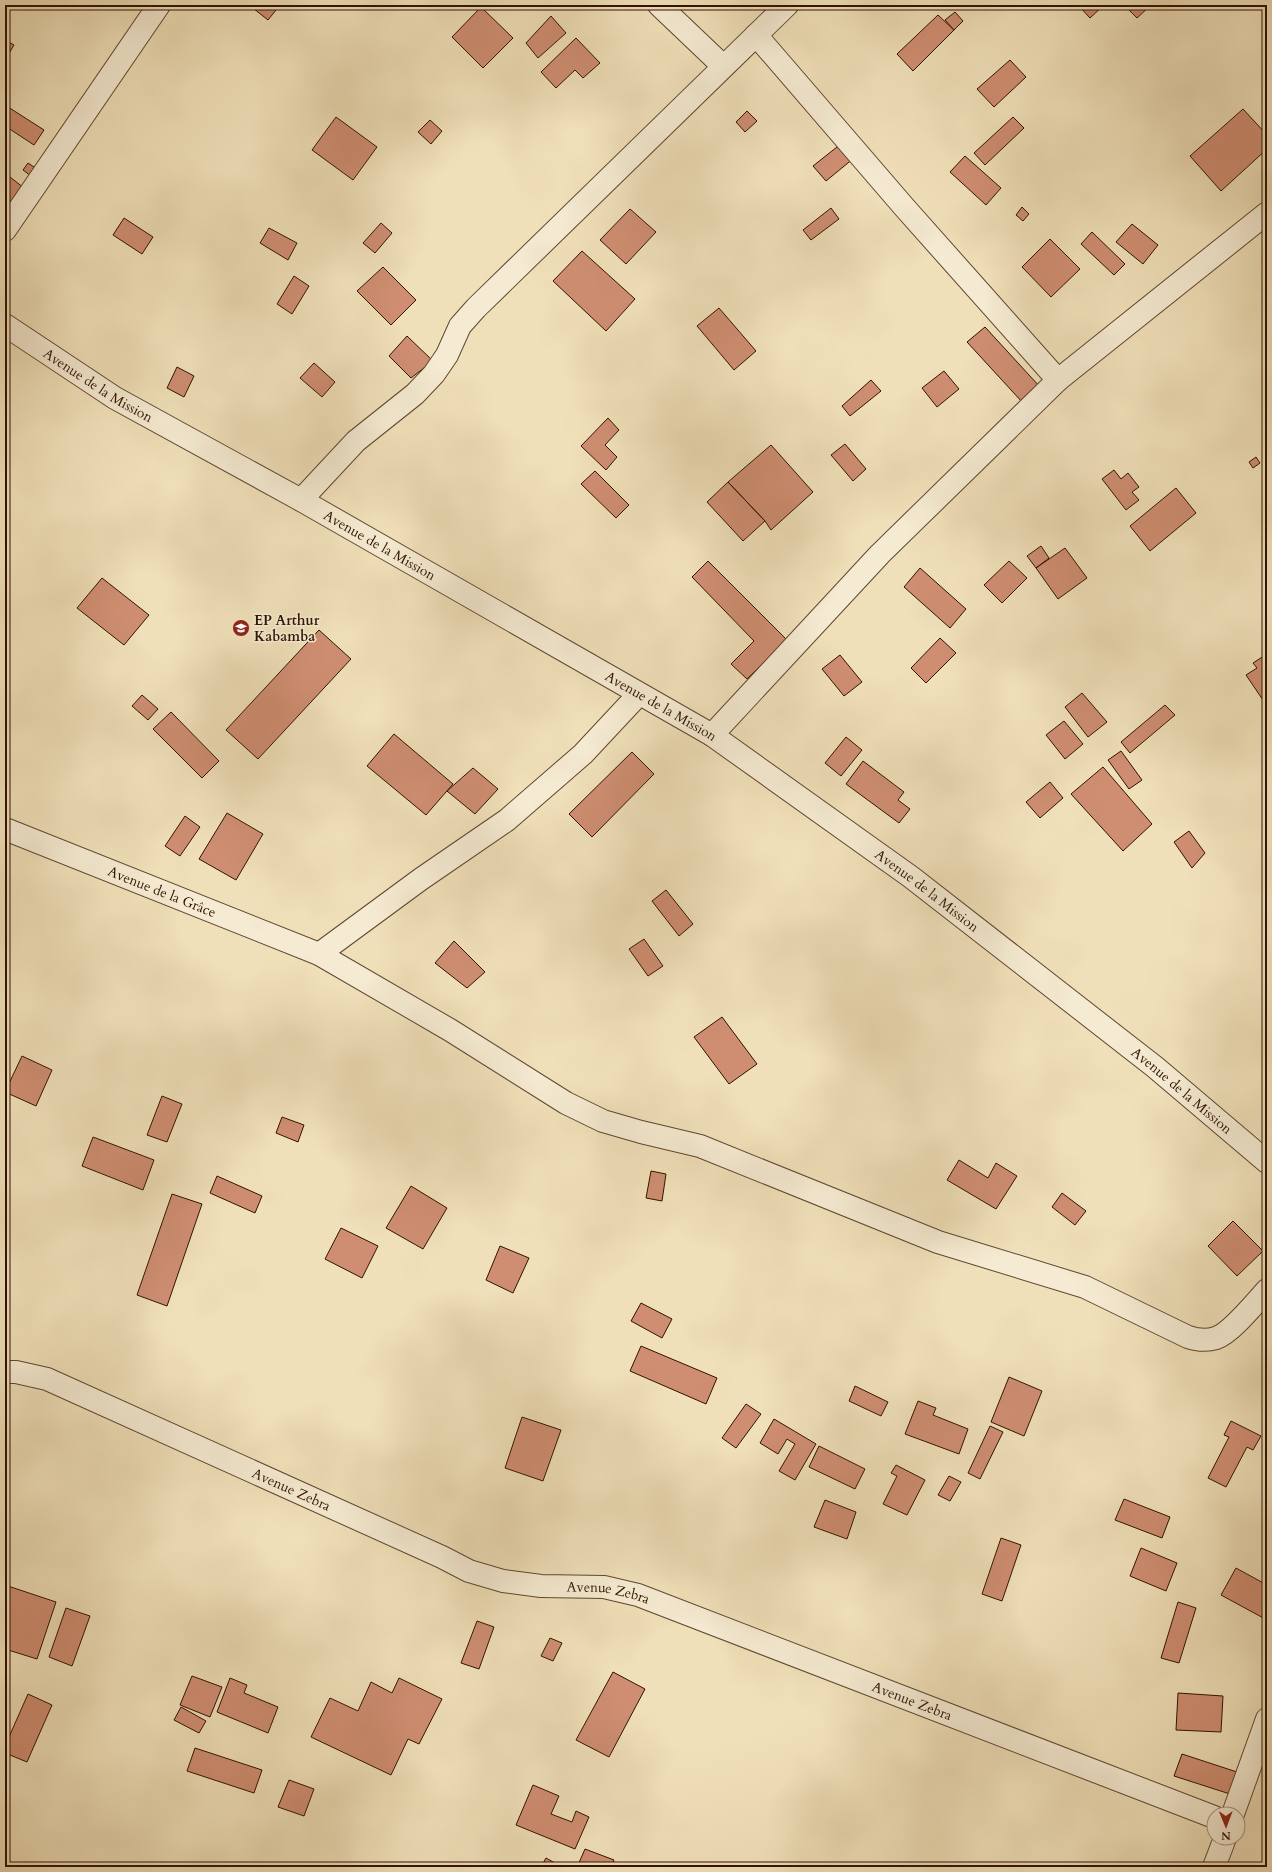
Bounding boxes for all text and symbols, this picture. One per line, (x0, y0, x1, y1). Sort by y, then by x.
street label: Avenue de la Mission (39, 344, 156, 427)
street label: Avenue de la Mission (320, 506, 439, 585)
place label: EP Arthur Kabamba (254, 611, 320, 646)
school or university icon: EP Arthur Kabamba (231, 618, 251, 638)
street label: Avenue de la Mission (601, 667, 721, 746)
street label: Avenue de la Mission (871, 845, 983, 937)
street label: Avenue de la Grâce (105, 862, 219, 922)
street label: Avenue de la Mission (1127, 1043, 1236, 1139)
street label: Avenue Zebra (249, 1464, 334, 1516)
street label: Avenue Zebra (567, 1577, 652, 1609)
street label: Avenue Zebra (869, 1677, 955, 1725)
north arrow (1206, 1806, 1246, 1846)
text: N (1221, 1828, 1231, 1843)

